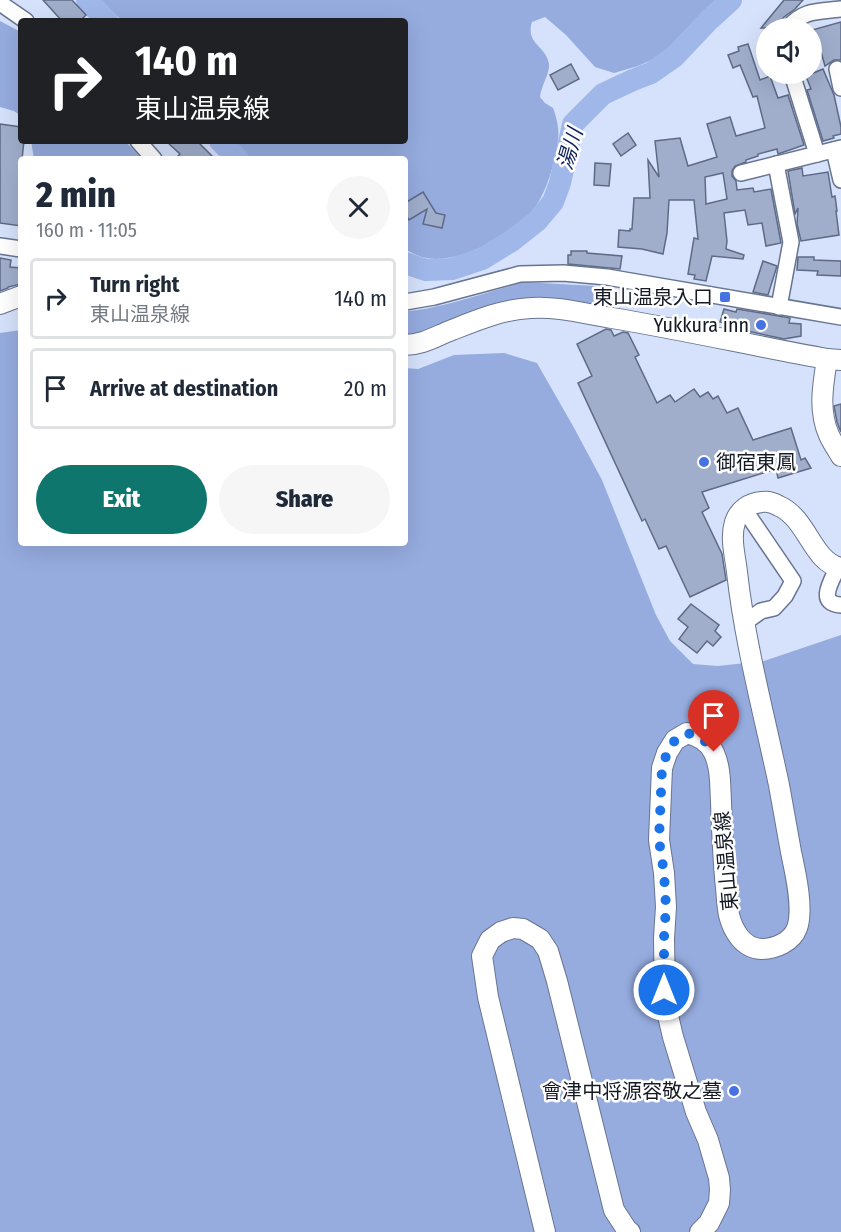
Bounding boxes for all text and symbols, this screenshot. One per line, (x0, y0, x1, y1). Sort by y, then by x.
map controls (756, 18, 822, 84)
button: sound (756, 18, 822, 84)
text: 140 m (135, 36, 238, 86)
icon: right (36, 42, 114, 120)
text: 東山温泉線 (135, 93, 270, 125)
water label: 湯川 (552, 123, 589, 173)
text: 2 min (36, 173, 116, 217)
button: close (327, 176, 390, 239)
text: 160 m · 11:05 (36, 218, 137, 242)
text: Turn right (90, 271, 179, 298)
icon: right (39, 282, 72, 315)
text: 140 m (334, 285, 387, 312)
place label: 東山温泉入口 (593, 285, 713, 309)
marker: 東山温泉入口 (718, 290, 732, 304)
text: 東山温泉線 (90, 302, 190, 326)
place label: Yukkura inn (654, 313, 749, 337)
marker: Yukkura inn (754, 318, 768, 332)
icon: arrive (39, 372, 72, 405)
text: Arrive at destination (90, 375, 278, 402)
text: 20 m (344, 375, 387, 402)
place label: 御宿東鳳 (716, 450, 796, 474)
marker: 御宿東鳳 (697, 455, 711, 469)
button: Exit (36, 465, 207, 534)
button: Share (219, 465, 390, 534)
pin (688, 690, 739, 752)
icon: arrive (697, 699, 730, 732)
street label: 東山温泉線 (710, 810, 742, 912)
position arrow (632, 958, 696, 1022)
place label: 會津中将源容敬之墓 (542, 1079, 722, 1103)
marker: 會津中将源容敬之墓 (727, 1084, 741, 1098)

